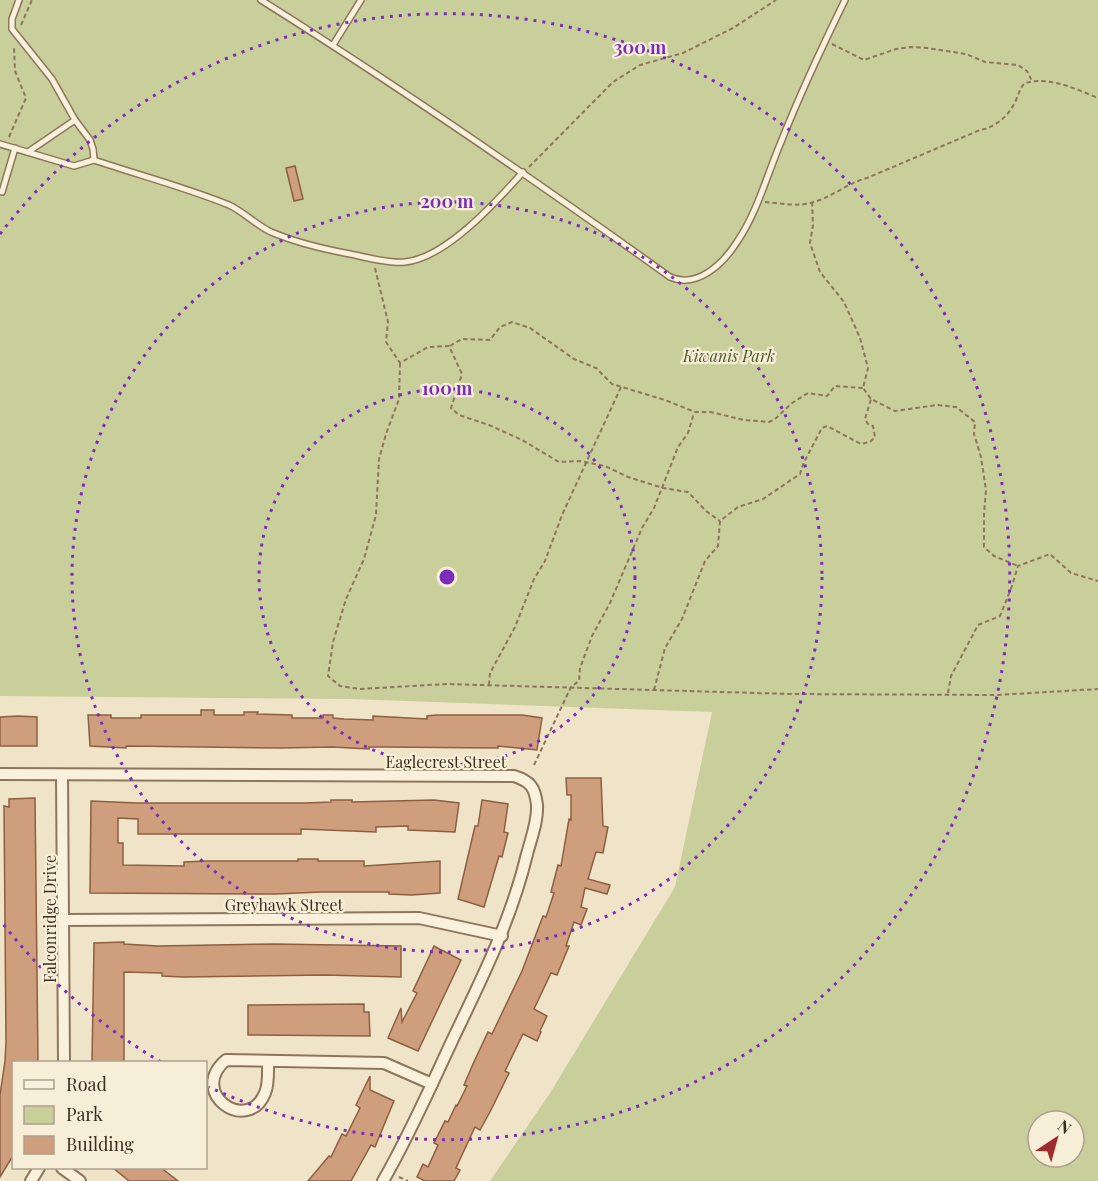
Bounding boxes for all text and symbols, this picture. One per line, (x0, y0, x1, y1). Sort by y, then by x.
text: 300 m (614, 35, 667, 59)
text: 200 m (420, 189, 474, 213)
park label: Kiwanis Park (682, 345, 775, 366)
text: 100 m (422, 376, 473, 400)
centre of rings (437, 567, 457, 587)
street label: Eaglecrest Street (386, 751, 507, 772)
street label: Falconridge Drive (39, 855, 60, 983)
street label: Greyhawk Street (225, 894, 344, 915)
legend (12, 1061, 207, 1169)
text: Road (66, 1072, 107, 1096)
text: Park (66, 1102, 103, 1126)
north arrow (1026, 1109, 1086, 1169)
text: N (1054, 1115, 1076, 1139)
text: Building (66, 1132, 134, 1156)

